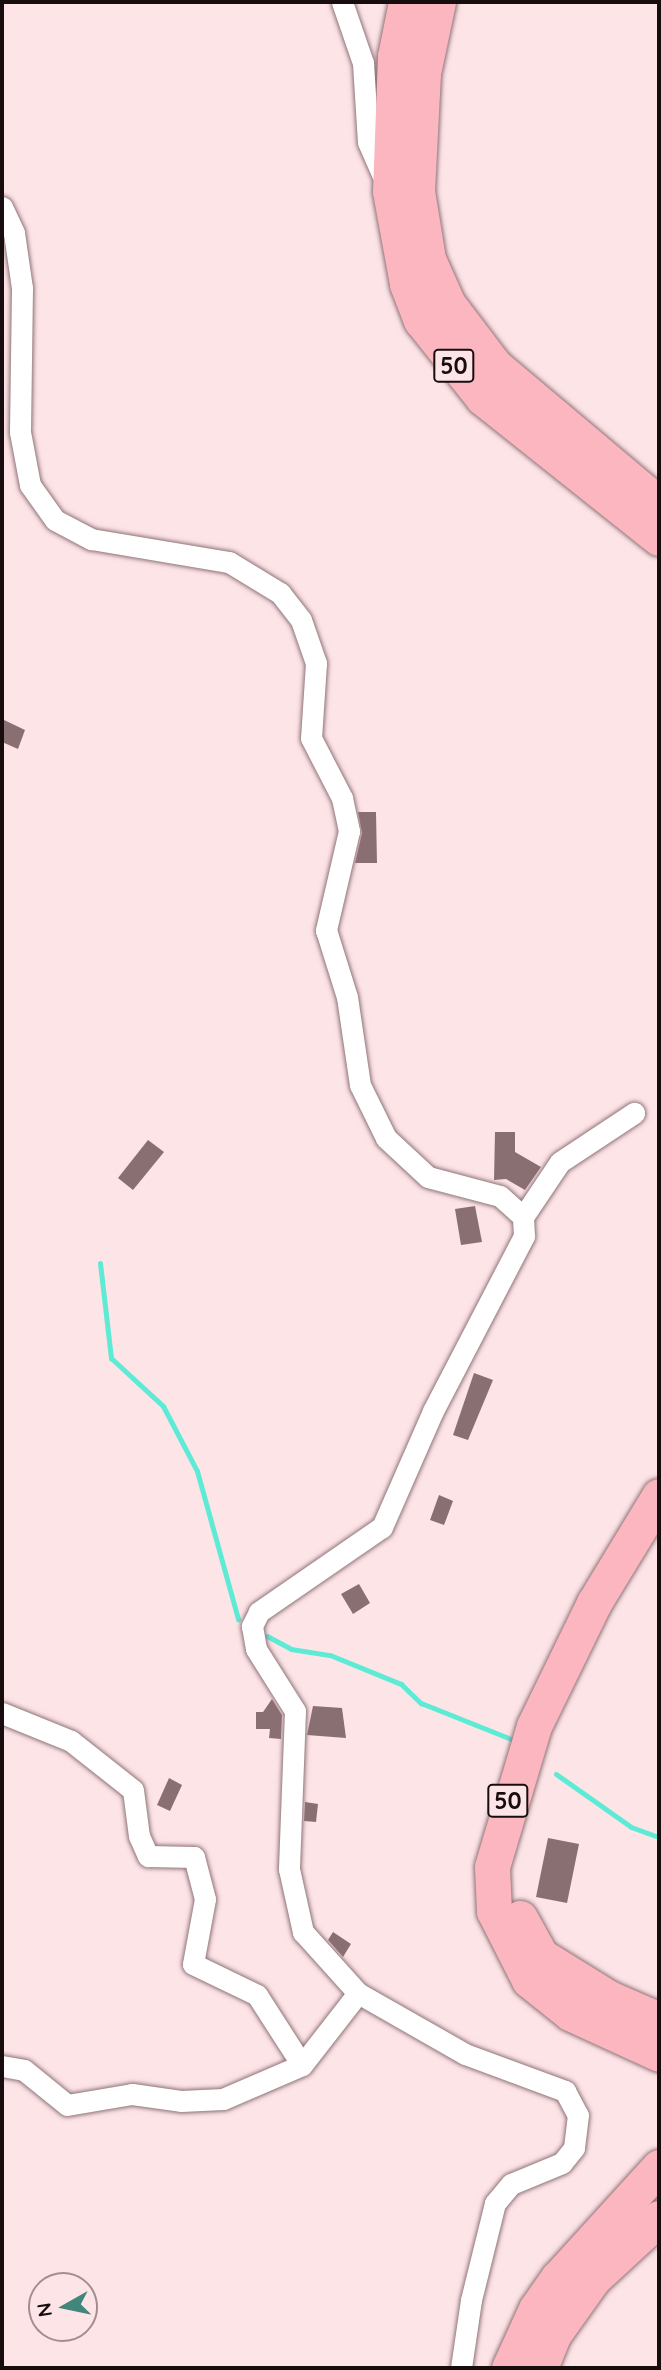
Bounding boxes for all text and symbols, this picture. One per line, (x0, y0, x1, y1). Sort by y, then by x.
road number: 50 (433, 346, 475, 386)
road number: 50 (487, 1782, 529, 1820)
north arrow (28, 2272, 98, 2342)
text: N (31, 2301, 57, 2319)

